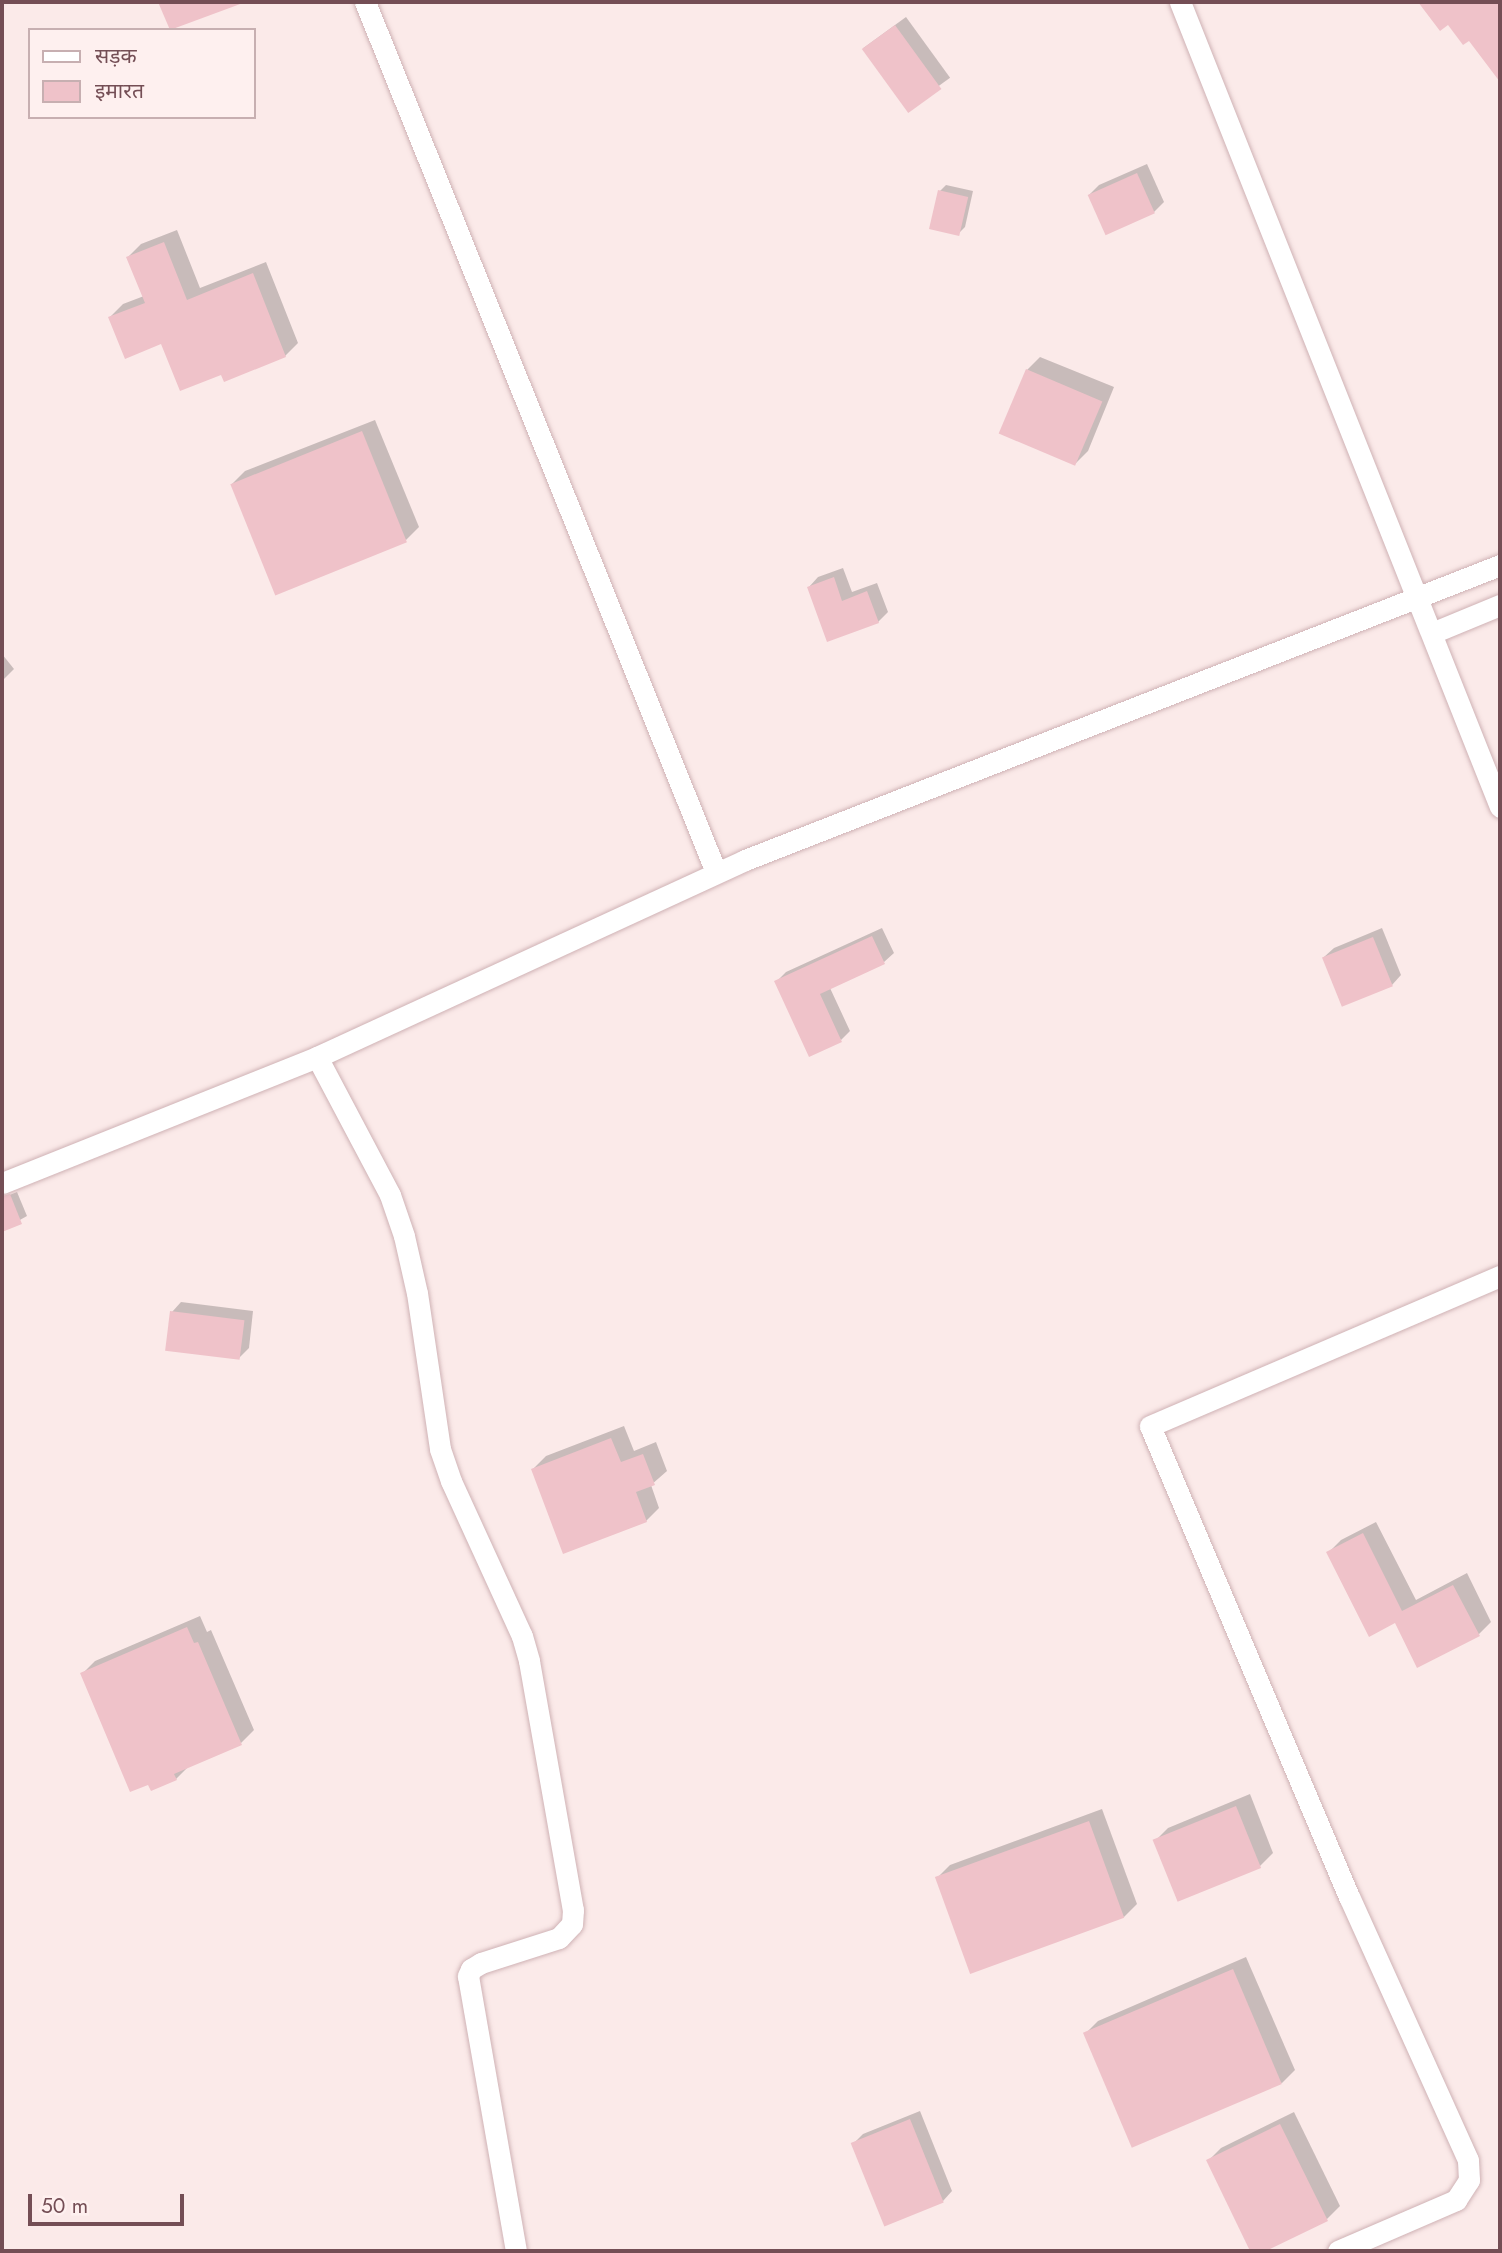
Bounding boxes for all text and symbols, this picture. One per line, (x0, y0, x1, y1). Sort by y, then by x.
legend (28, 28, 256, 119)
text: सड़क (95, 41, 137, 71)
text: इमारत (95, 76, 144, 106)
scale bar (32, 2180, 187, 2224)
text: 50 m (41, 2191, 88, 2221)

